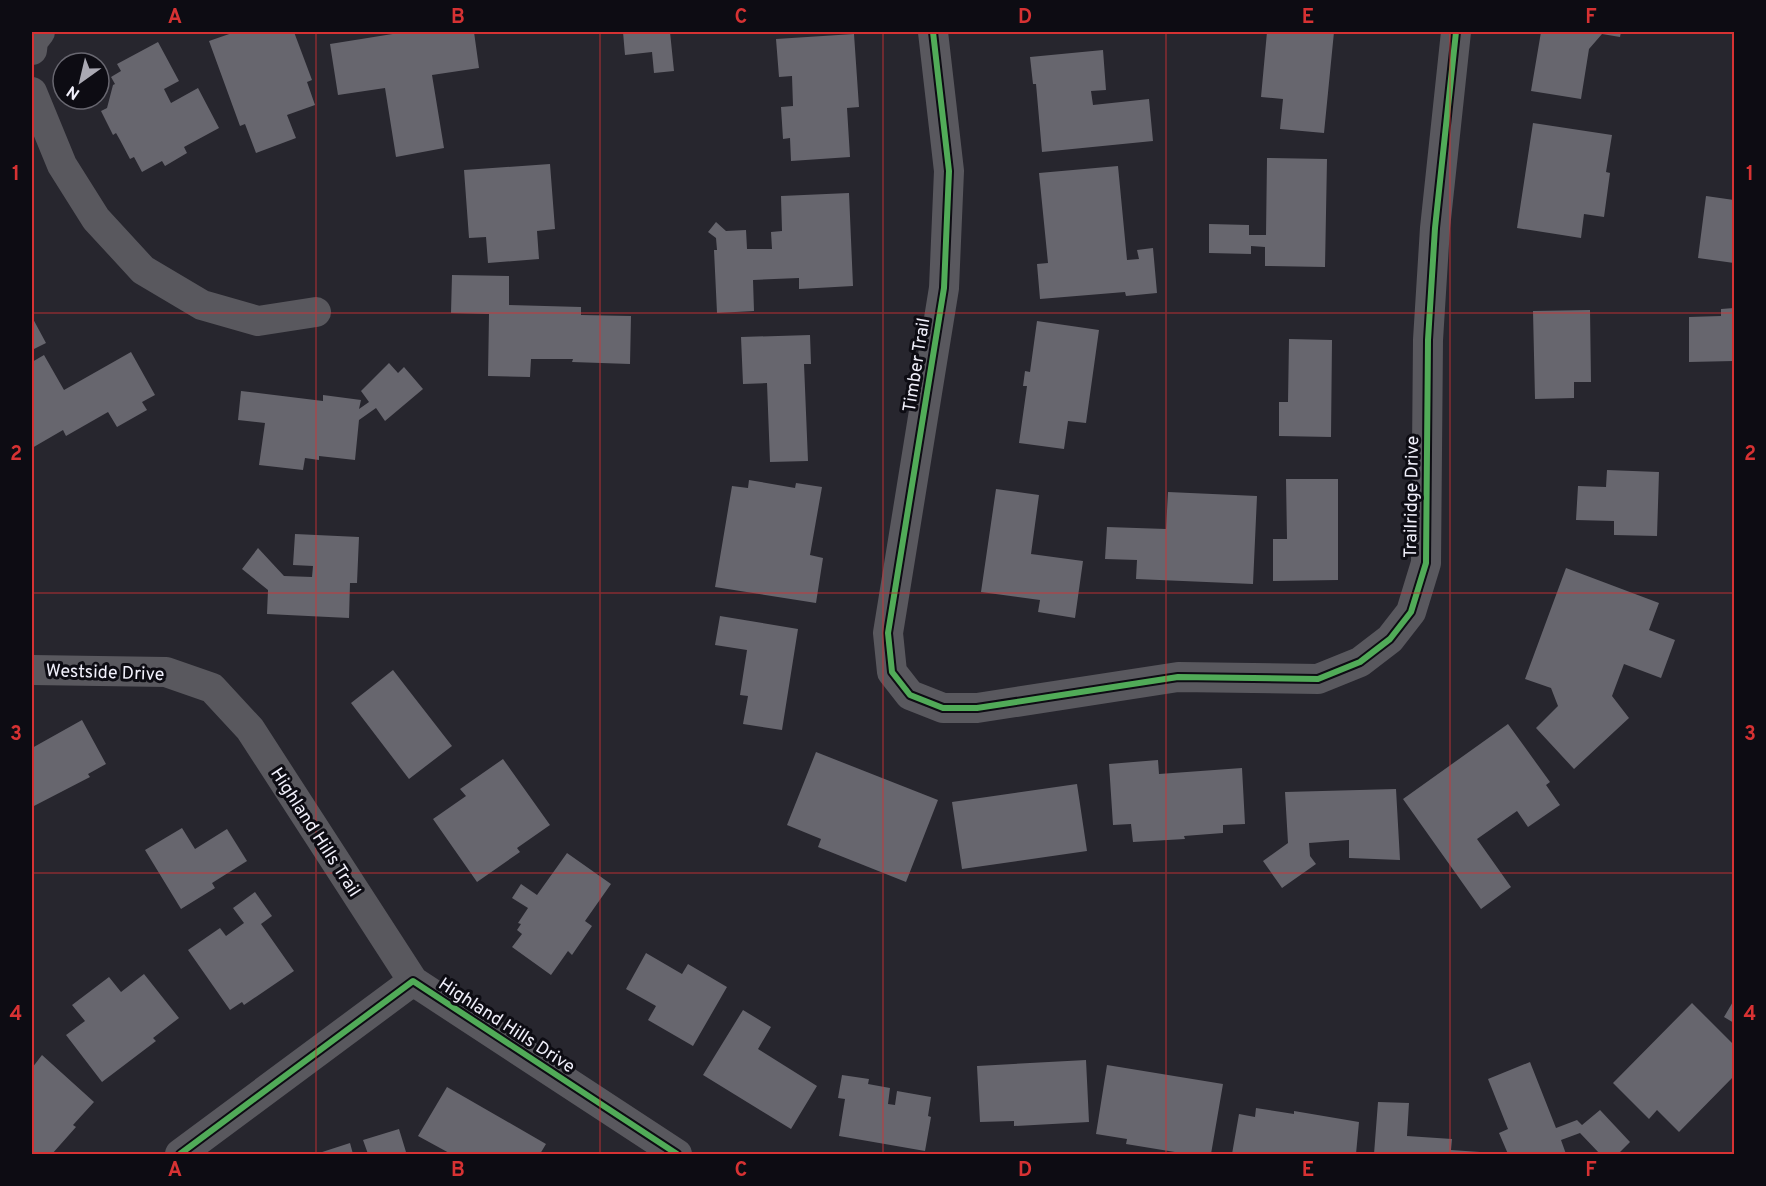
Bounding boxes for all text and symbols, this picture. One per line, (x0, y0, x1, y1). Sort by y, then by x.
text: A (168, 5, 182, 31)
text: B (451, 5, 465, 31)
text: C (735, 5, 747, 31)
text: D (1018, 5, 1032, 31)
text: E (1302, 5, 1314, 31)
text: F (1585, 5, 1597, 31)
north arrow (51, 51, 111, 111)
text: N (63, 80, 84, 103)
text: 1 (12, 162, 20, 188)
text: 1 (1746, 162, 1754, 188)
street label: Timber Trail (899, 316, 936, 414)
street label: Trailridge Drive (1400, 436, 1425, 558)
text: 2 (10, 442, 22, 468)
text: 2 (1744, 442, 1756, 468)
street label: Westside Drive (45, 660, 165, 687)
text: 3 (10, 722, 22, 748)
text: 3 (1744, 722, 1756, 748)
street label: Highland Hills Trail (264, 764, 365, 902)
street label: Highland Hills Drive (433, 973, 579, 1079)
text: 4 (10, 1002, 22, 1028)
text: 4 (1744, 1002, 1756, 1028)
text: A (168, 1158, 182, 1184)
text: B (451, 1158, 465, 1184)
text: C (735, 1158, 747, 1184)
text: D (1018, 1158, 1032, 1184)
text: E (1302, 1158, 1314, 1184)
text: F (1585, 1158, 1597, 1184)

